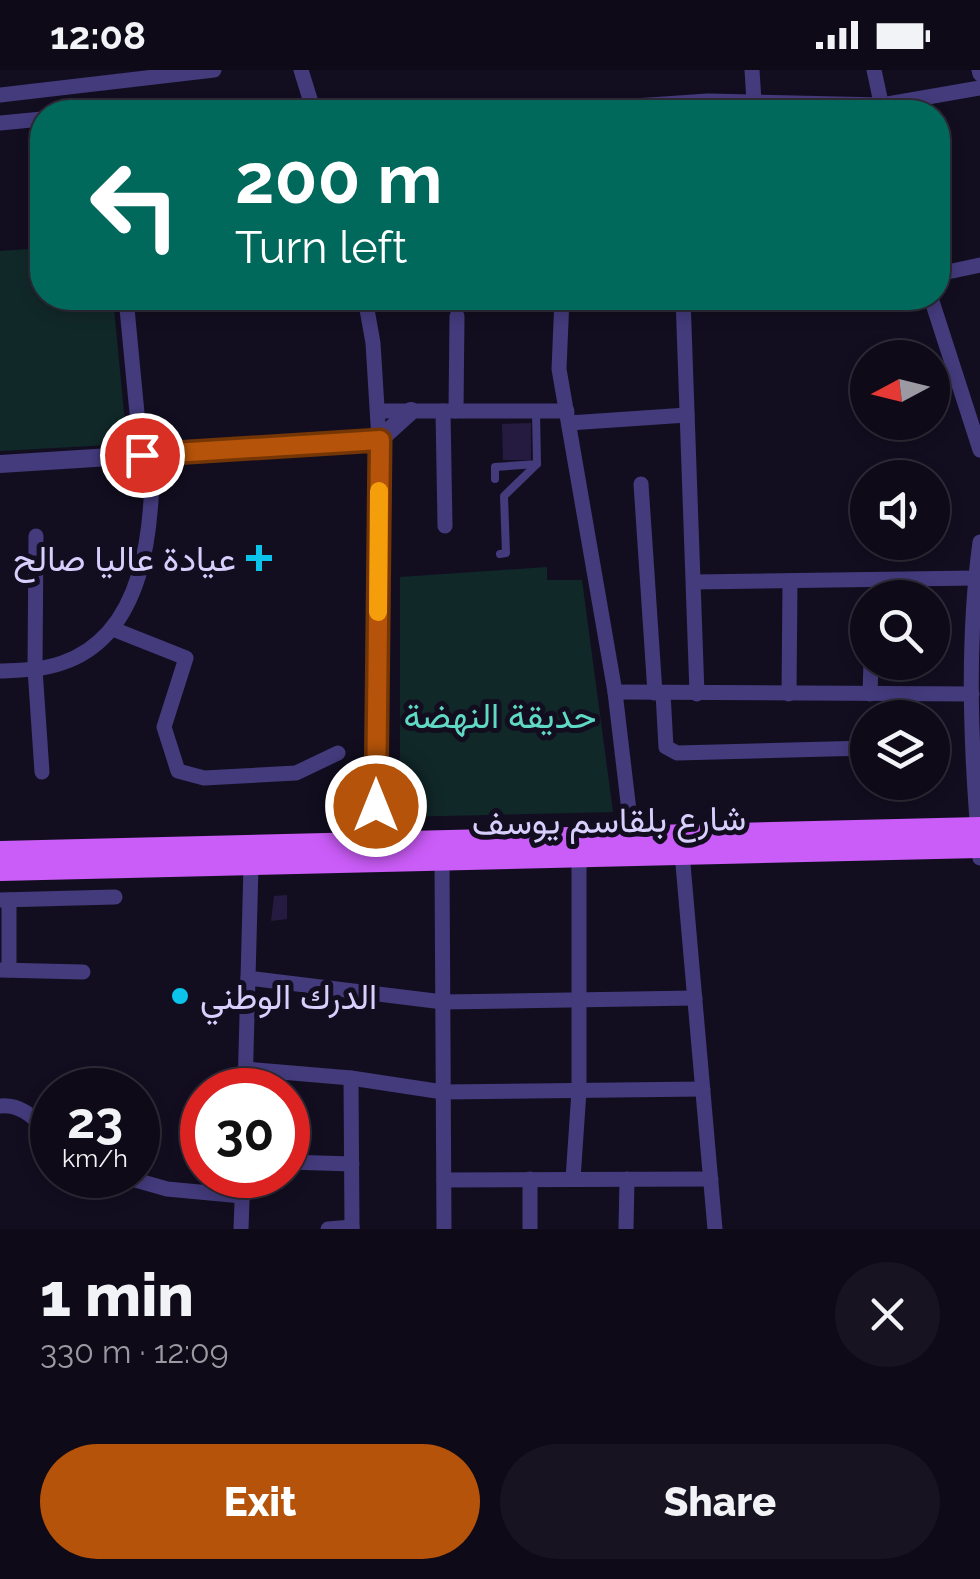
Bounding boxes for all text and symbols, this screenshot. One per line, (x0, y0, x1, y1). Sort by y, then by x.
text: 12:08 (50, 13, 146, 58)
text: 200 m (235, 137, 442, 219)
icon: left (70, 140, 200, 270)
text: Turn left (235, 221, 407, 274)
north arrow (850, 340, 950, 440)
map controls (850, 340, 950, 800)
pin (100, 413, 185, 498)
icon: arrive (115, 428, 170, 483)
button: sound (850, 460, 950, 560)
place label: عيادة عاليا صالح (13, 538, 236, 583)
marker: عيادة عاليا صالح (246, 545, 272, 571)
button: search (850, 580, 950, 680)
park label: حديقة النهضة (403, 695, 597, 738)
button: layers (850, 700, 950, 800)
position arrow (324, 754, 428, 858)
street label: شارع بلقاسم يوسف (471, 797, 747, 847)
place label: الدرك الوطني (200, 976, 377, 1026)
marker: الدرك الوطني (169, 985, 191, 1007)
speed limit sign: 30 (180, 1068, 310, 1198)
text: 23 (67, 1091, 123, 1150)
text: km/h (62, 1143, 128, 1173)
text: 1 min (40, 1260, 194, 1330)
button: close (835, 1262, 940, 1367)
text: 330 m · 12:09 (40, 1333, 228, 1370)
button: Exit (40, 1444, 480, 1559)
button: Share (500, 1444, 940, 1559)

